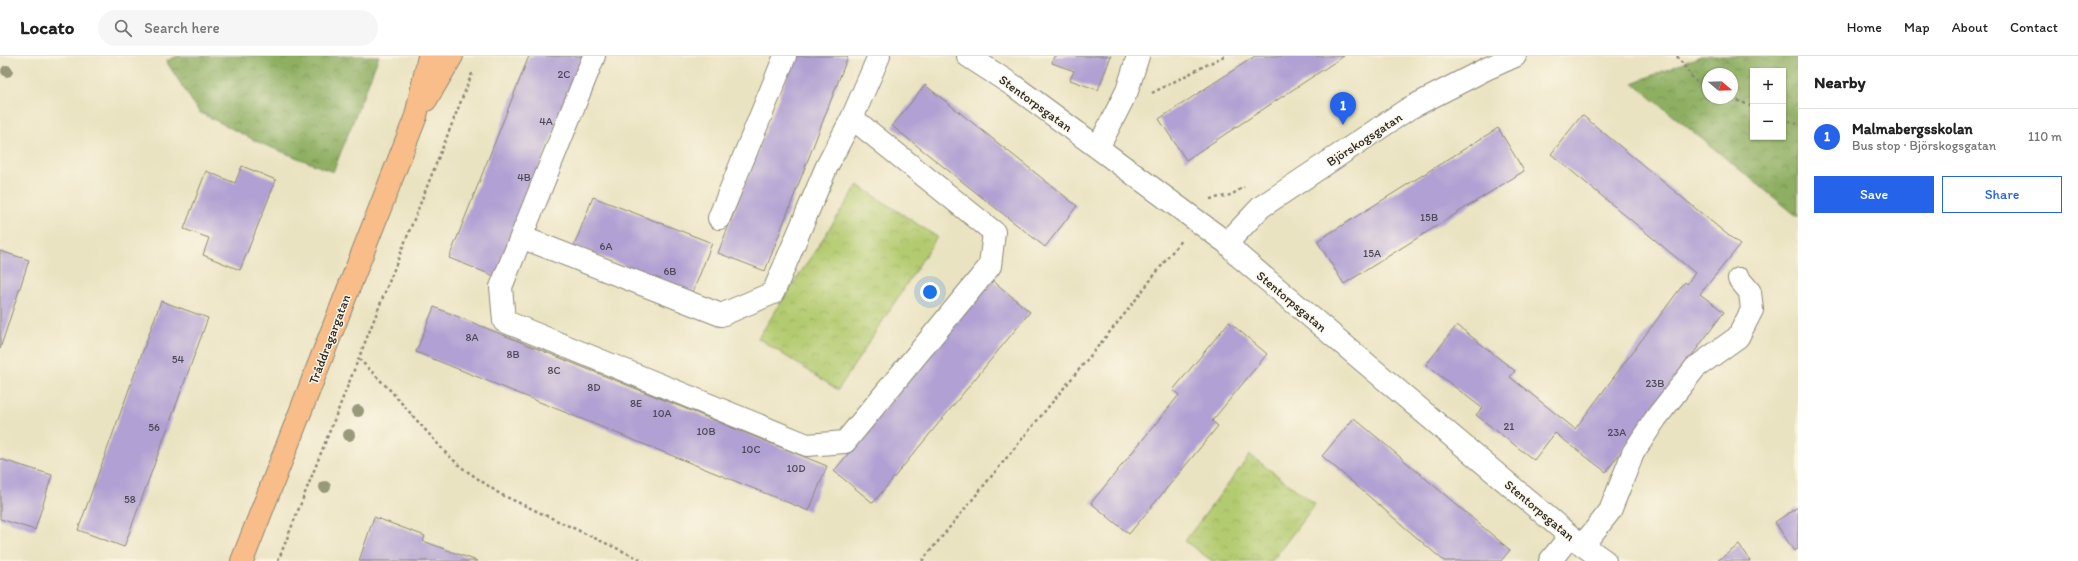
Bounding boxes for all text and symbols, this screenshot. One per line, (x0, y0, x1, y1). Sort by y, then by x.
search box (98, 10, 378, 46)
text: Locato (20, 16, 74, 39)
icon: search (112, 17, 134, 39)
text: Search here (144, 19, 220, 37)
text: Home (1847, 19, 1882, 36)
text: Map (1904, 19, 1930, 36)
text: About (1952, 19, 1988, 36)
text: Contact (2010, 19, 2058, 36)
house number: 2C (558, 68, 570, 81)
north arrow (1702, 68, 1738, 104)
map controls (1750, 68, 1786, 140)
button: + (1750, 68, 1786, 104)
street label: Stentorpsgatan (996, 72, 1076, 135)
text: Nearby (1814, 72, 1866, 92)
pin: 1 (1330, 92, 1356, 125)
button: − (1750, 104, 1786, 140)
street label: Björskogsgatan (1324, 109, 1405, 169)
house number: 4A (539, 115, 553, 128)
text: Malmabergsskolan (1852, 120, 1973, 138)
text: 1 (1824, 129, 1830, 144)
text: 110 m (2028, 129, 2062, 144)
text: Bus stop · Björskogsgatan (1852, 138, 1996, 153)
house number: 4B (517, 171, 531, 184)
button: Save (1814, 176, 1934, 213)
button: Share (1942, 176, 2062, 213)
house number: 15B (1420, 211, 1438, 224)
house number: 6A (600, 240, 612, 253)
house number: 15A (1363, 247, 1381, 260)
house number: 6B (664, 265, 676, 278)
street label: Stentorpsgatan (1254, 268, 1330, 335)
your location (920, 282, 940, 302)
street label: Tråddragargatan (305, 292, 354, 386)
house number: 8A (465, 331, 479, 344)
house number: 8B (506, 348, 520, 361)
house number: 54 (172, 353, 185, 366)
house number: 8C (547, 364, 561, 377)
house number: 23B (1646, 377, 1664, 390)
house number: 8D (587, 381, 601, 394)
house number: 8E (630, 397, 642, 410)
house number: 10A (653, 407, 671, 420)
house number: 21 (1504, 420, 1514, 433)
house number: 56 (148, 421, 160, 434)
house number: 10B (697, 425, 716, 438)
house number: 23A (1608, 426, 1626, 439)
house number: 10C (742, 443, 760, 456)
house number: 10D (786, 462, 806, 475)
street label: Stentorpsgatan (1502, 477, 1578, 544)
house number: 58 (124, 493, 136, 506)

